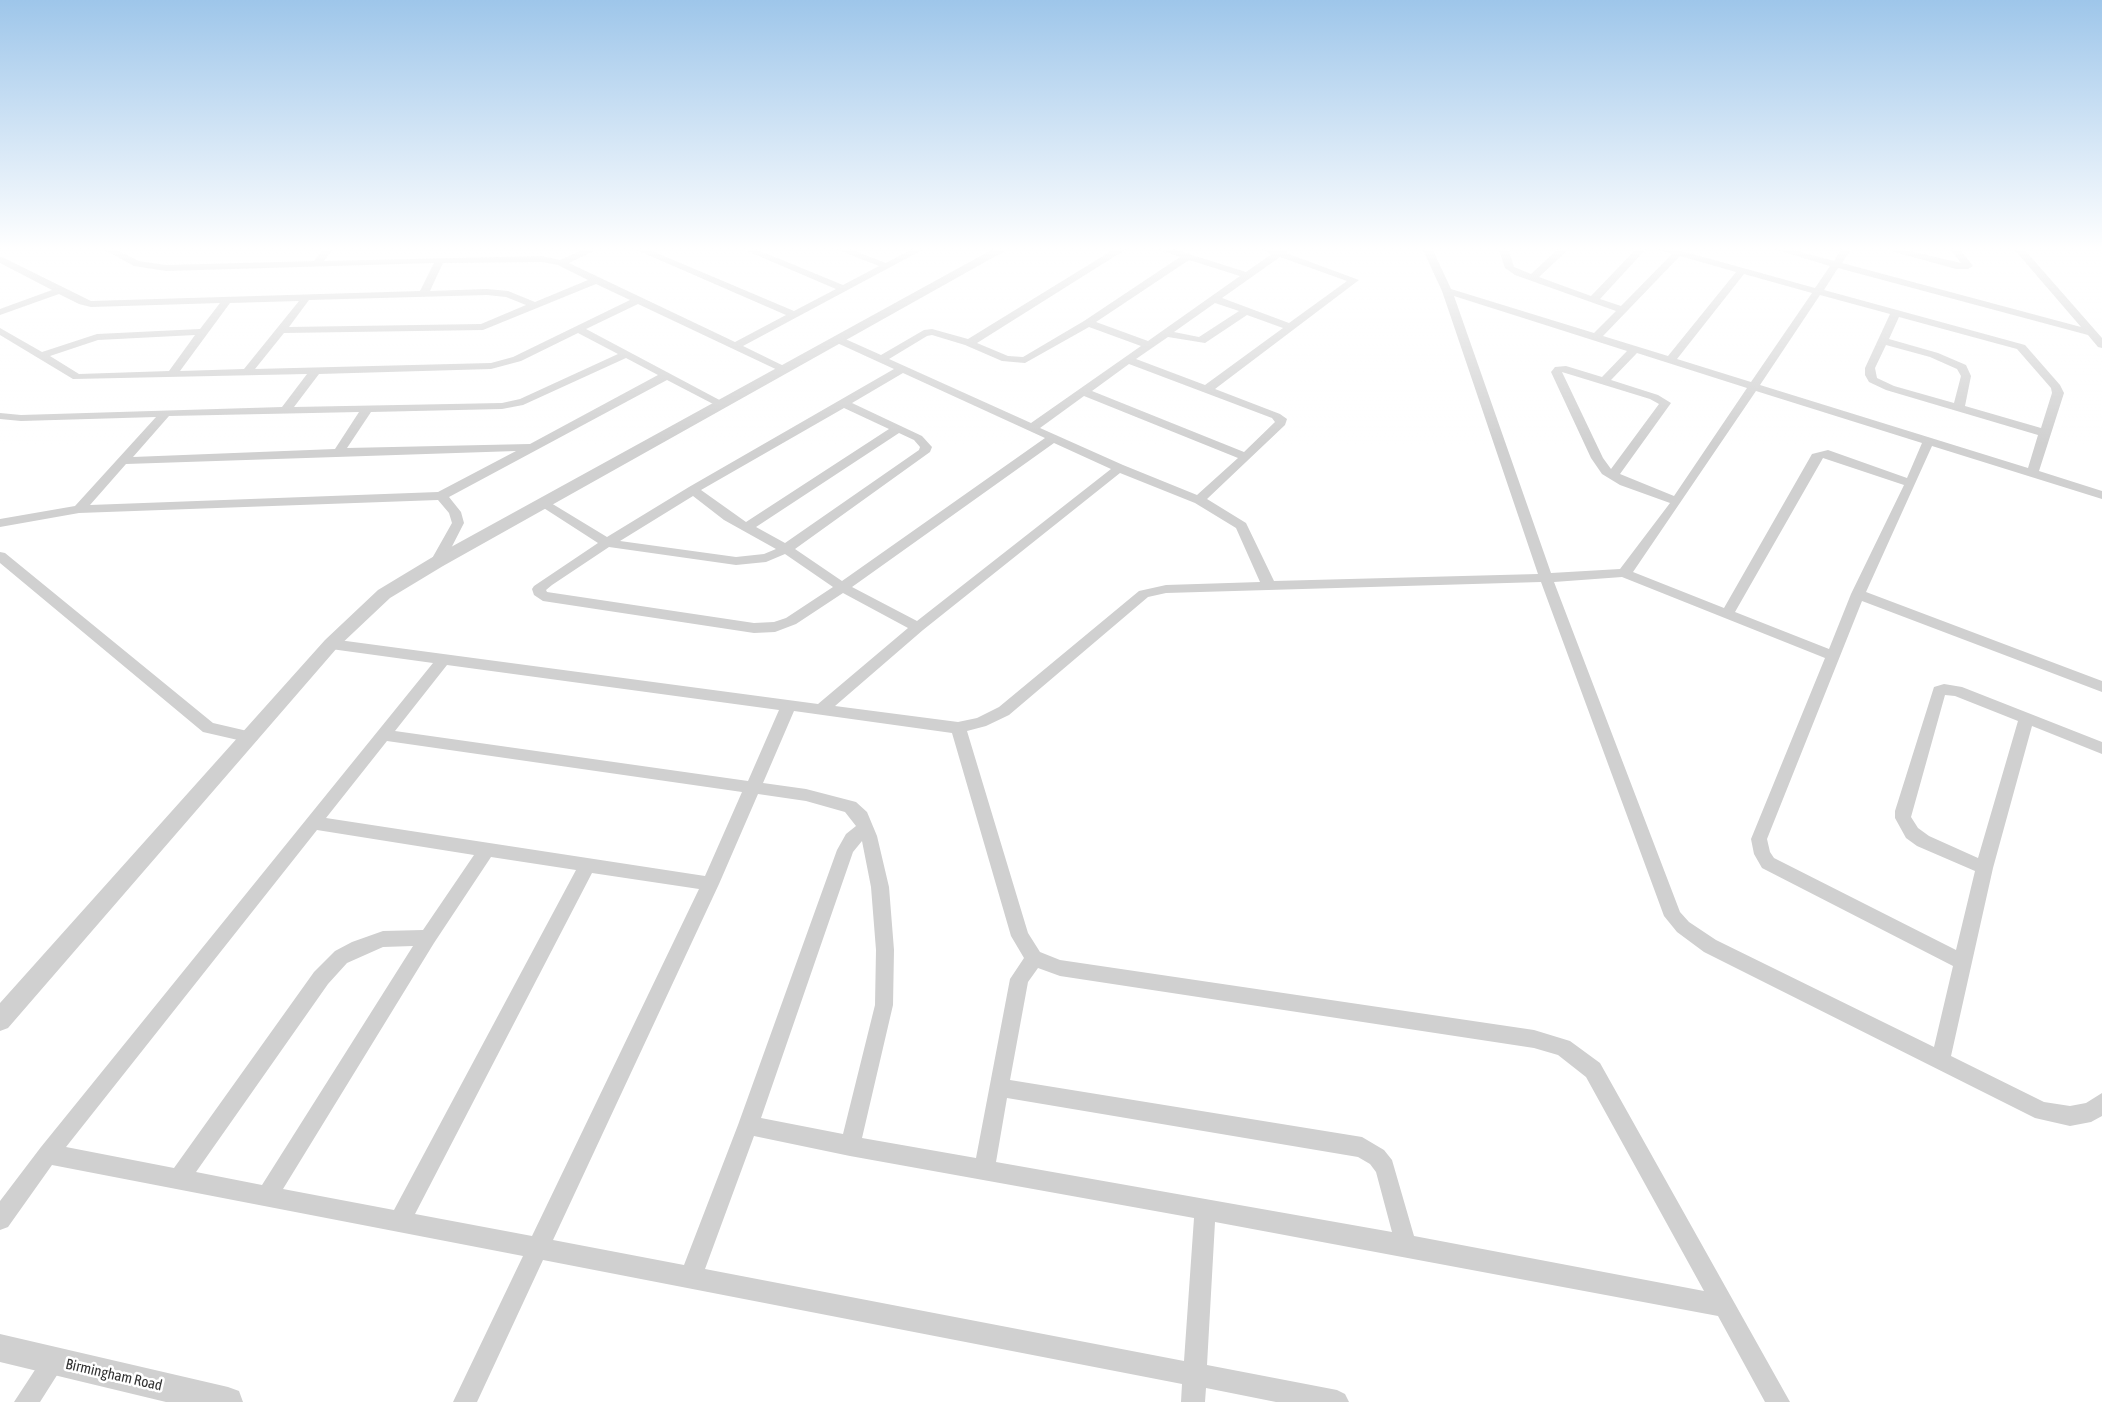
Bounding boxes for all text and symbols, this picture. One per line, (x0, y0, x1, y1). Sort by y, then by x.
street label: Birmingham Road (64, 1355, 164, 1395)

